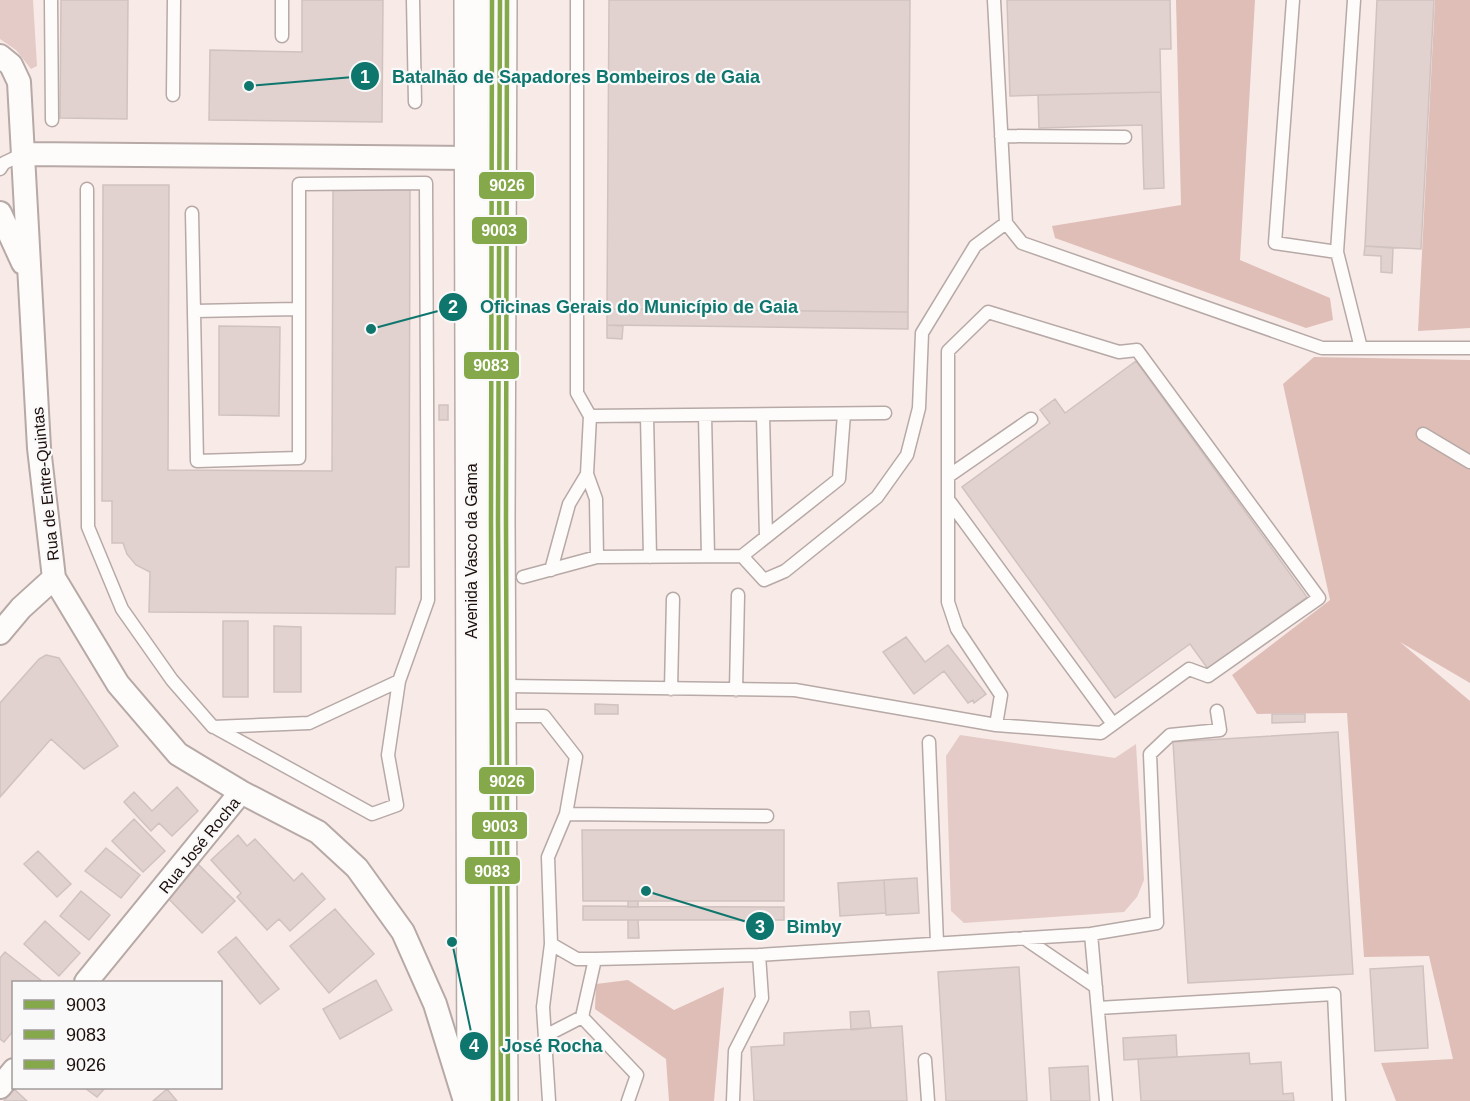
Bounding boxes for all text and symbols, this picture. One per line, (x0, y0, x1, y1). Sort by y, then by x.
callout: Batalhão de Sapadores Bombeiros de Gaia (350, 58, 772, 94)
text: 1 (360, 67, 370, 87)
text: Batalhão de Sapadores Bombeiros de Gaia (392, 67, 761, 87)
line badge: 9026 (478, 171, 535, 200)
text: 9026 (489, 177, 525, 194)
line badge: 9003 (471, 216, 528, 245)
text: 9003 (481, 222, 517, 239)
callout: Oficinas Gerais do Município de Gaia (438, 289, 810, 325)
text: 2 (448, 297, 458, 317)
text: Oficinas Gerais do Município de Gaia (480, 297, 799, 317)
line badge: 9083 (463, 351, 520, 380)
text: 9083 (473, 357, 509, 374)
street label: Rua de Entre-Quintas (29, 406, 62, 562)
street label: Avenida Vasco da Gama (463, 463, 480, 639)
line badge: 9026 (478, 766, 535, 795)
text: 9026 (489, 773, 525, 790)
street label: Rua José Rocha (156, 794, 243, 897)
line badge: 9003 (471, 811, 528, 840)
text: 9003 (482, 818, 518, 835)
line badge: 9083 (464, 856, 521, 885)
text: 9083 (474, 863, 510, 880)
callout: Bimby (745, 908, 854, 944)
text: 3 (755, 917, 765, 937)
text: Bimby (786, 917, 842, 937)
legend (12, 981, 222, 1089)
text: 9003 (66, 995, 106, 1015)
text: 9083 (66, 1025, 106, 1045)
callout: José Rocha (459, 1028, 614, 1064)
text: 4 (469, 1036, 479, 1056)
text: José Rocha (501, 1036, 604, 1056)
text: 9026 (66, 1055, 106, 1075)

